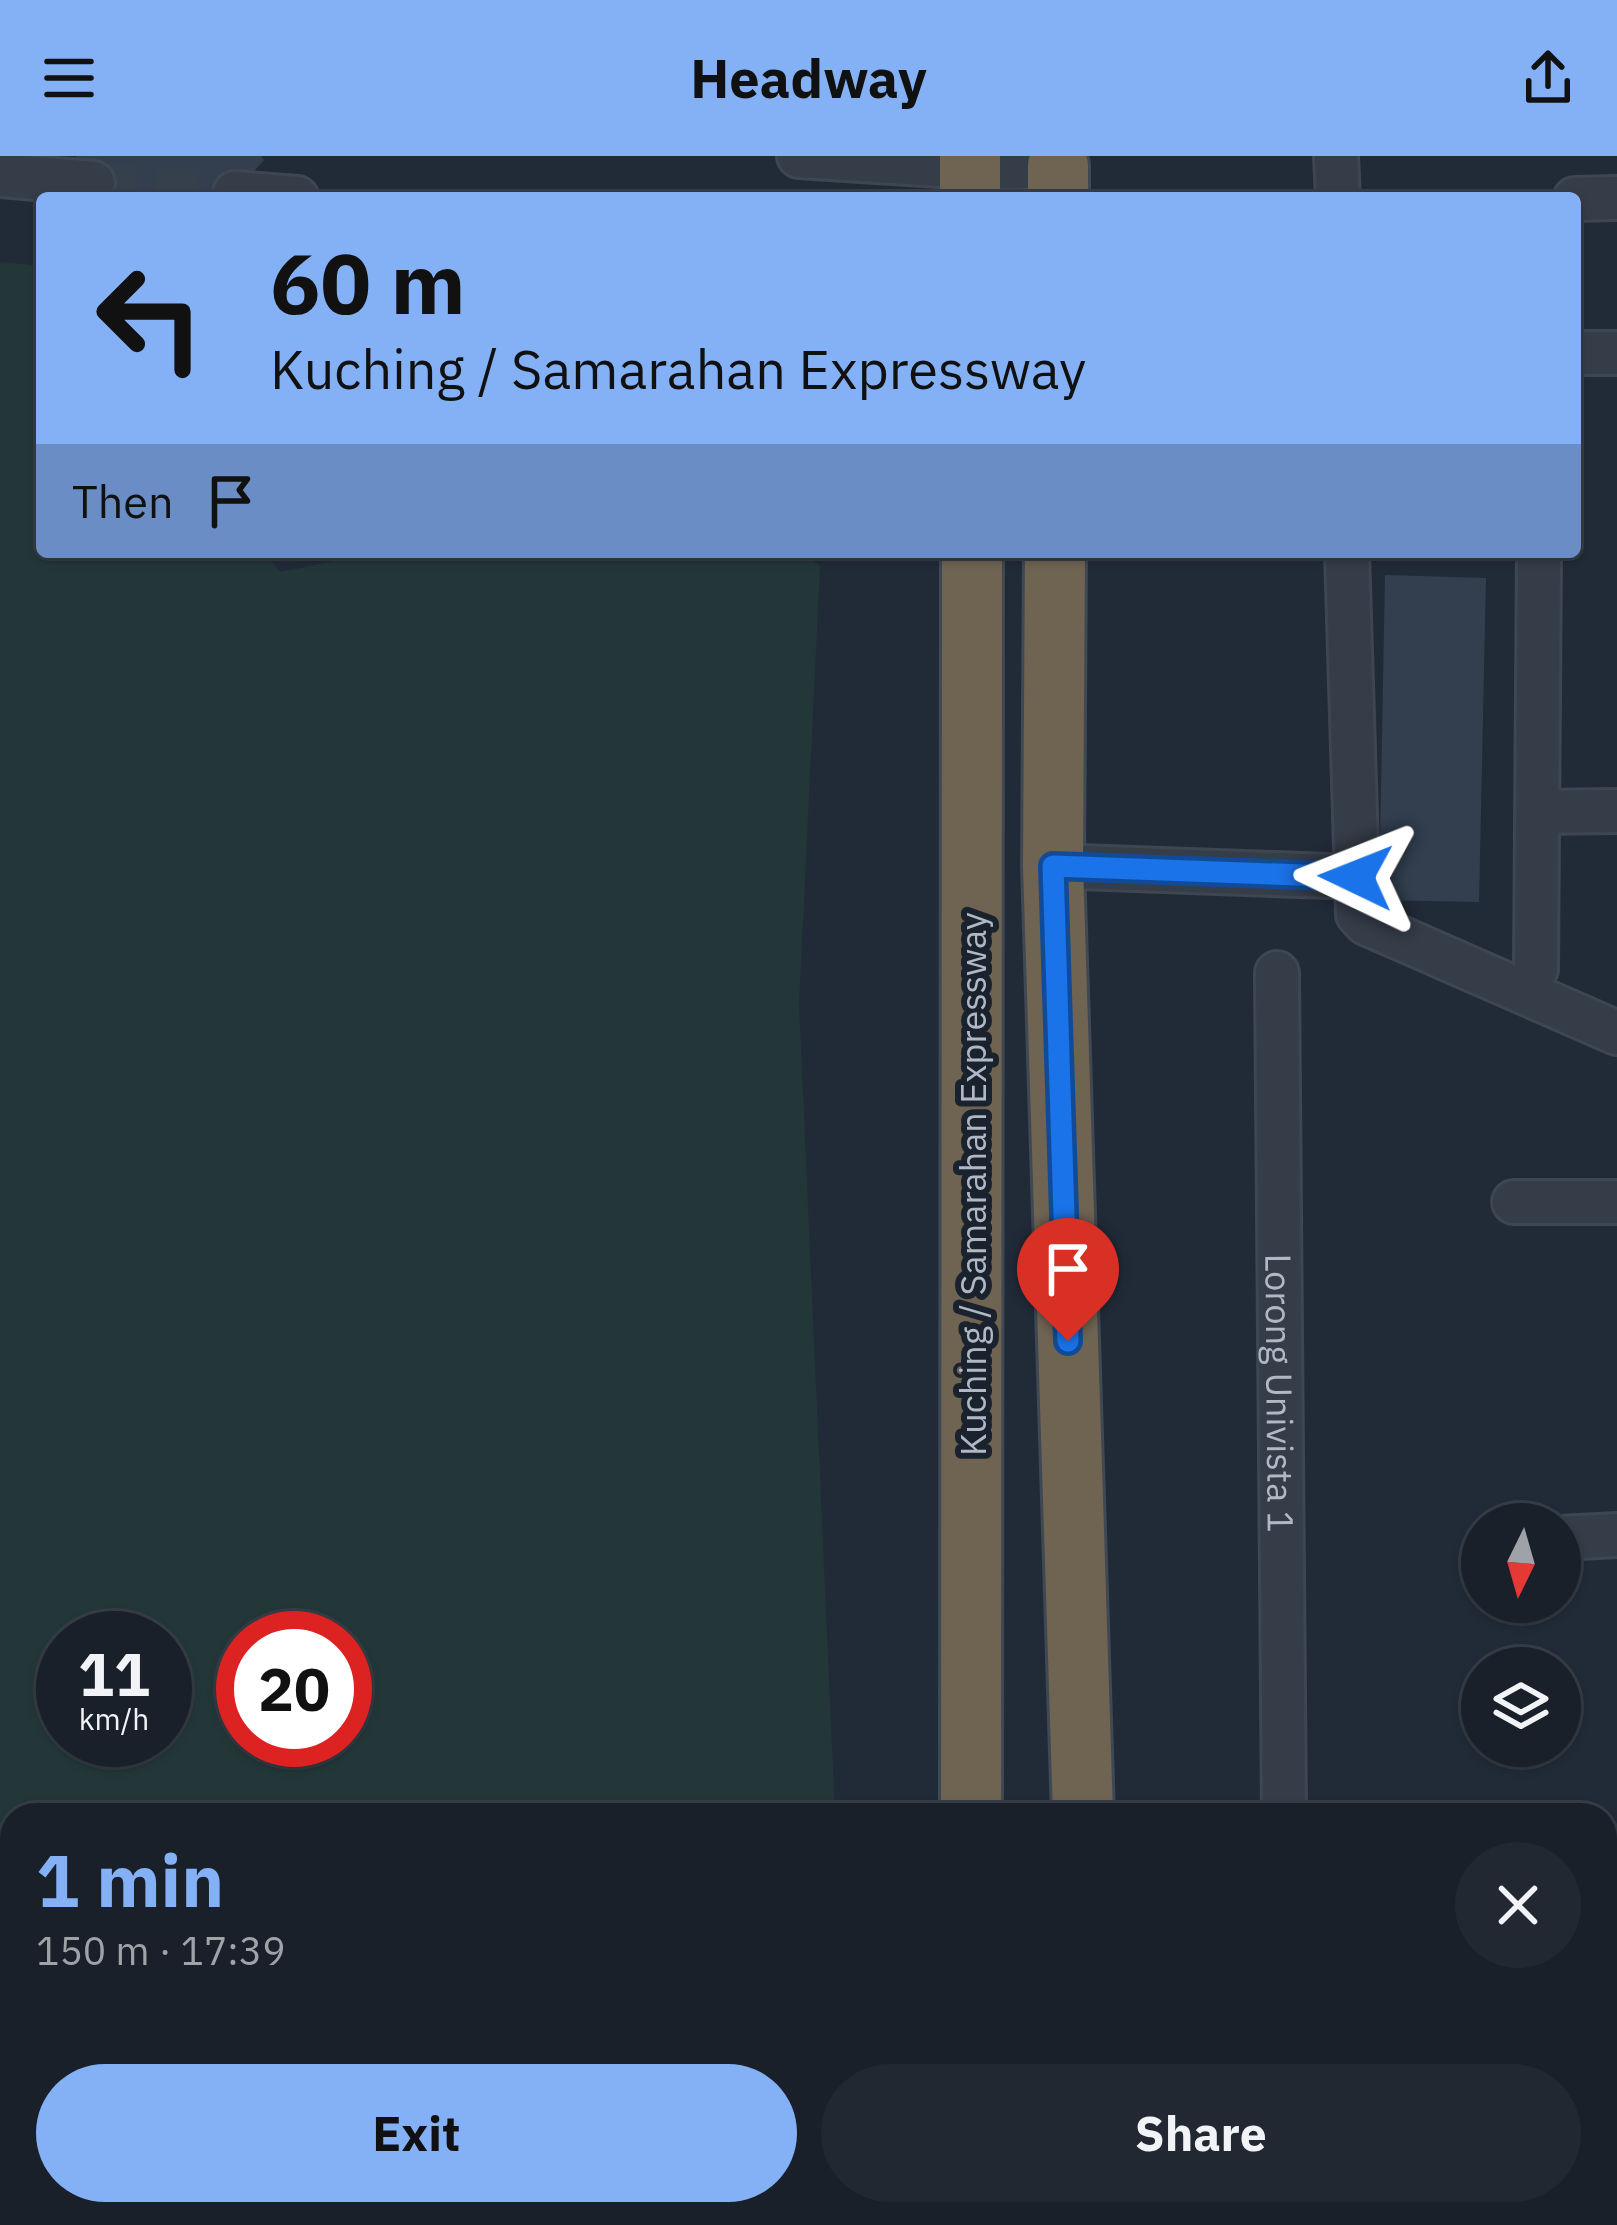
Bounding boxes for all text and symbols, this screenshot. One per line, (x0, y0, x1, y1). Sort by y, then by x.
text: Headway (690, 43, 927, 113)
icon: menu (36, 45, 102, 111)
icon: share (1515, 45, 1581, 111)
text: 60 m (270, 228, 466, 337)
icon: left (72, 240, 228, 396)
text: Kuching / Samarahan Expressway (270, 334, 1086, 404)
icon: arrive (198, 468, 264, 534)
text: Then (72, 472, 174, 530)
position arrow (1293, 814, 1419, 940)
street label: Kuching / Samarahan Expressway (949, 912, 996, 1456)
pin (1017, 1218, 1119, 1341)
icon: arrive (1035, 1236, 1101, 1302)
street label: Lorong Univista 1 (1256, 1253, 1305, 1533)
north arrow (1461, 1503, 1581, 1623)
map controls (1461, 1503, 1581, 1767)
speed limit sign: 20 (216, 1611, 372, 1767)
text: 11 (78, 1634, 150, 1713)
button: layers (1461, 1647, 1581, 1767)
text: km/h (79, 1699, 149, 1738)
text: 1 min (36, 1833, 224, 1927)
button: close (1455, 1842, 1581, 1968)
text: 150 m · 17:39 (36, 1925, 286, 1976)
button: Exit (36, 2064, 797, 2202)
button: Share (821, 2064, 1581, 2202)

